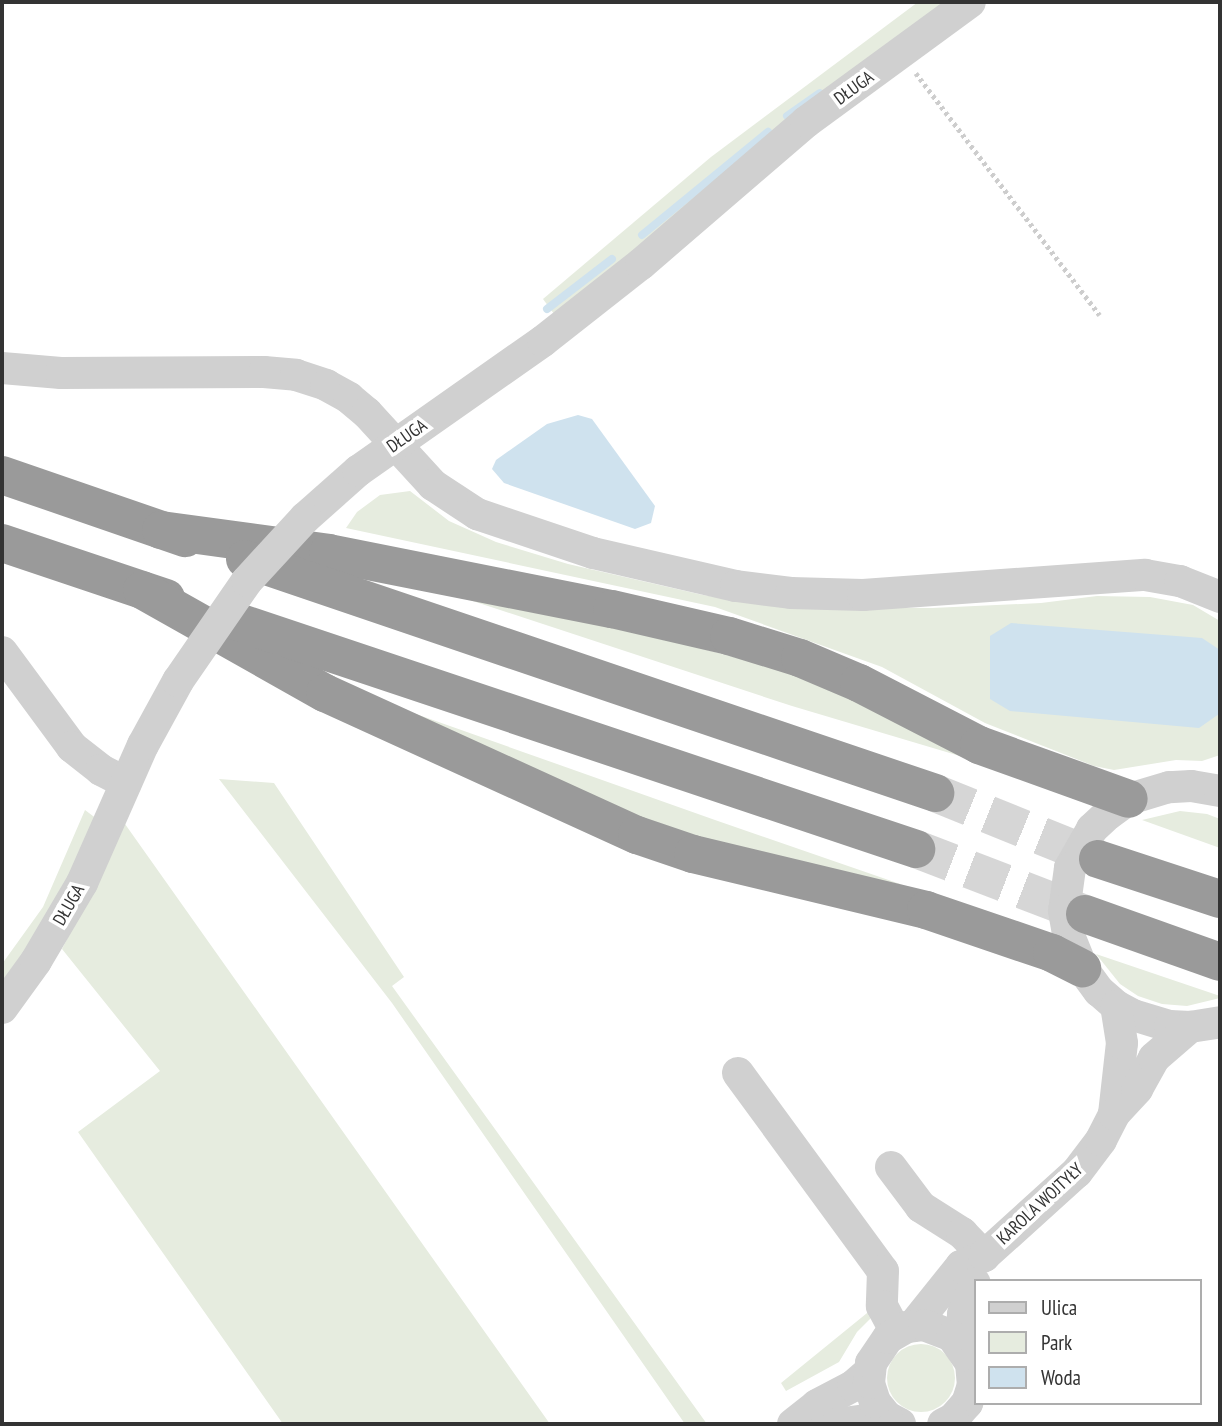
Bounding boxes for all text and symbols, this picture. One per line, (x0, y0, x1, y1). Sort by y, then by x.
street label: DŁUGA (830, 66, 878, 110)
street label: DŁUGA (383, 415, 431, 457)
street label: DŁUGA (49, 881, 89, 929)
street label: KAROLA WOJTYŁY (992, 1158, 1088, 1250)
legend (974, 1279, 1201, 1405)
text: Ulica (1041, 1294, 1077, 1321)
text: Park (1041, 1329, 1072, 1356)
text: Woda (1041, 1364, 1081, 1391)

